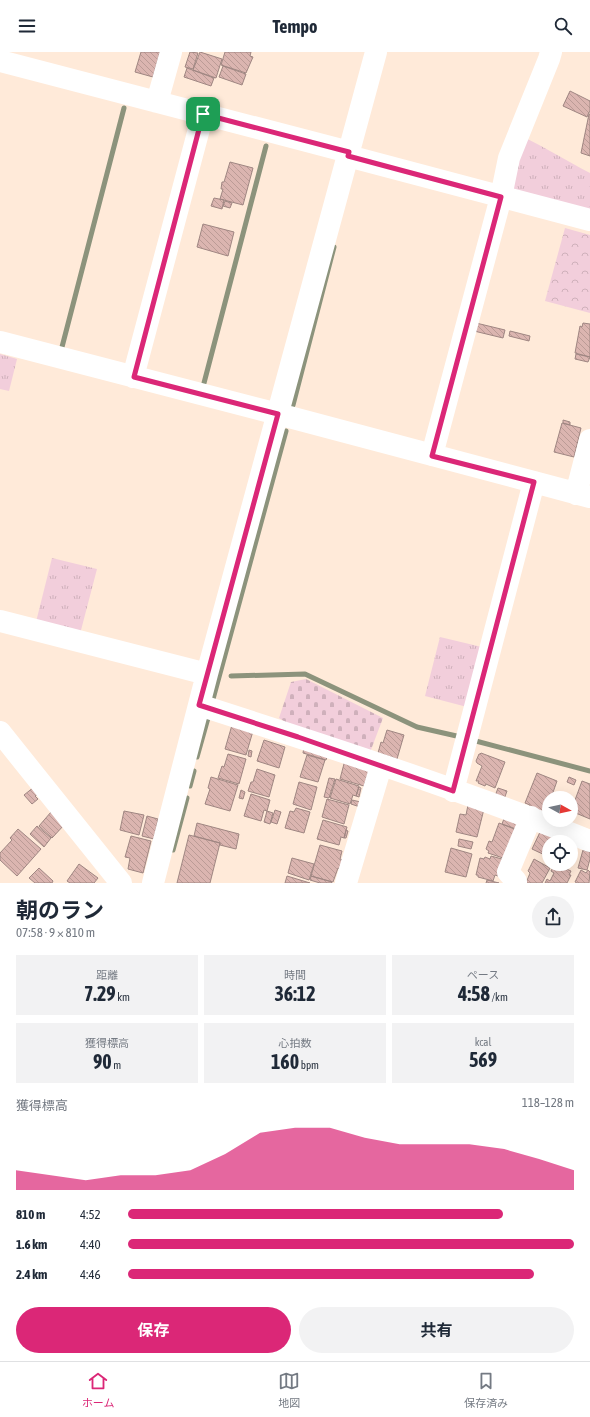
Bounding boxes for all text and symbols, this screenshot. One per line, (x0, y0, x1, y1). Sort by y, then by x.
icon: menu (16, 15, 38, 37)
icon: search (552, 15, 574, 37)
text: Tempo (273, 16, 317, 37)
pin (186, 97, 220, 131)
icon: arrive (192, 103, 214, 125)
north arrow (542, 791, 578, 827)
map controls (542, 791, 578, 871)
button: locate (542, 835, 578, 871)
button: share (532, 896, 574, 938)
text: 朝のラン (16, 897, 104, 923)
text: 07:58 · 9 × 810 m (16, 925, 95, 940)
text: 距離 (96, 969, 118, 981)
text: 時間 (284, 969, 306, 981)
text: ペース (467, 969, 499, 981)
text: 7.29 (84, 982, 116, 1005)
text: 36:12 (274, 982, 316, 1005)
text: 4:58 (458, 982, 490, 1005)
text: km (116, 991, 130, 1003)
text: /km (490, 991, 508, 1003)
text: kcal (475, 1036, 491, 1048)
text: 獲得標高 (85, 1037, 129, 1049)
text: 心拍数 (279, 1037, 312, 1049)
text: 569 (469, 1048, 497, 1071)
text: 90 (93, 1050, 112, 1073)
text: 160 (271, 1050, 299, 1073)
text: m (112, 1059, 121, 1071)
text: bpm (299, 1059, 319, 1071)
text: 118–128 m (522, 1095, 574, 1110)
text: 獲得標高 (16, 1098, 68, 1113)
text: 810 m (16, 1207, 45, 1222)
text: 4:52 (80, 1207, 101, 1222)
text: 1.6 km (16, 1237, 47, 1252)
text: 4:40 (80, 1237, 101, 1252)
text: 2.4 km (16, 1267, 47, 1282)
text: 4:46 (80, 1267, 101, 1282)
button: 保存 (16, 1307, 291, 1353)
button: 共有 (299, 1307, 574, 1353)
tab: ホーム (82, 1370, 115, 1410)
tab: 地図 (278, 1370, 300, 1410)
tab: 保存済み (464, 1370, 508, 1410)

